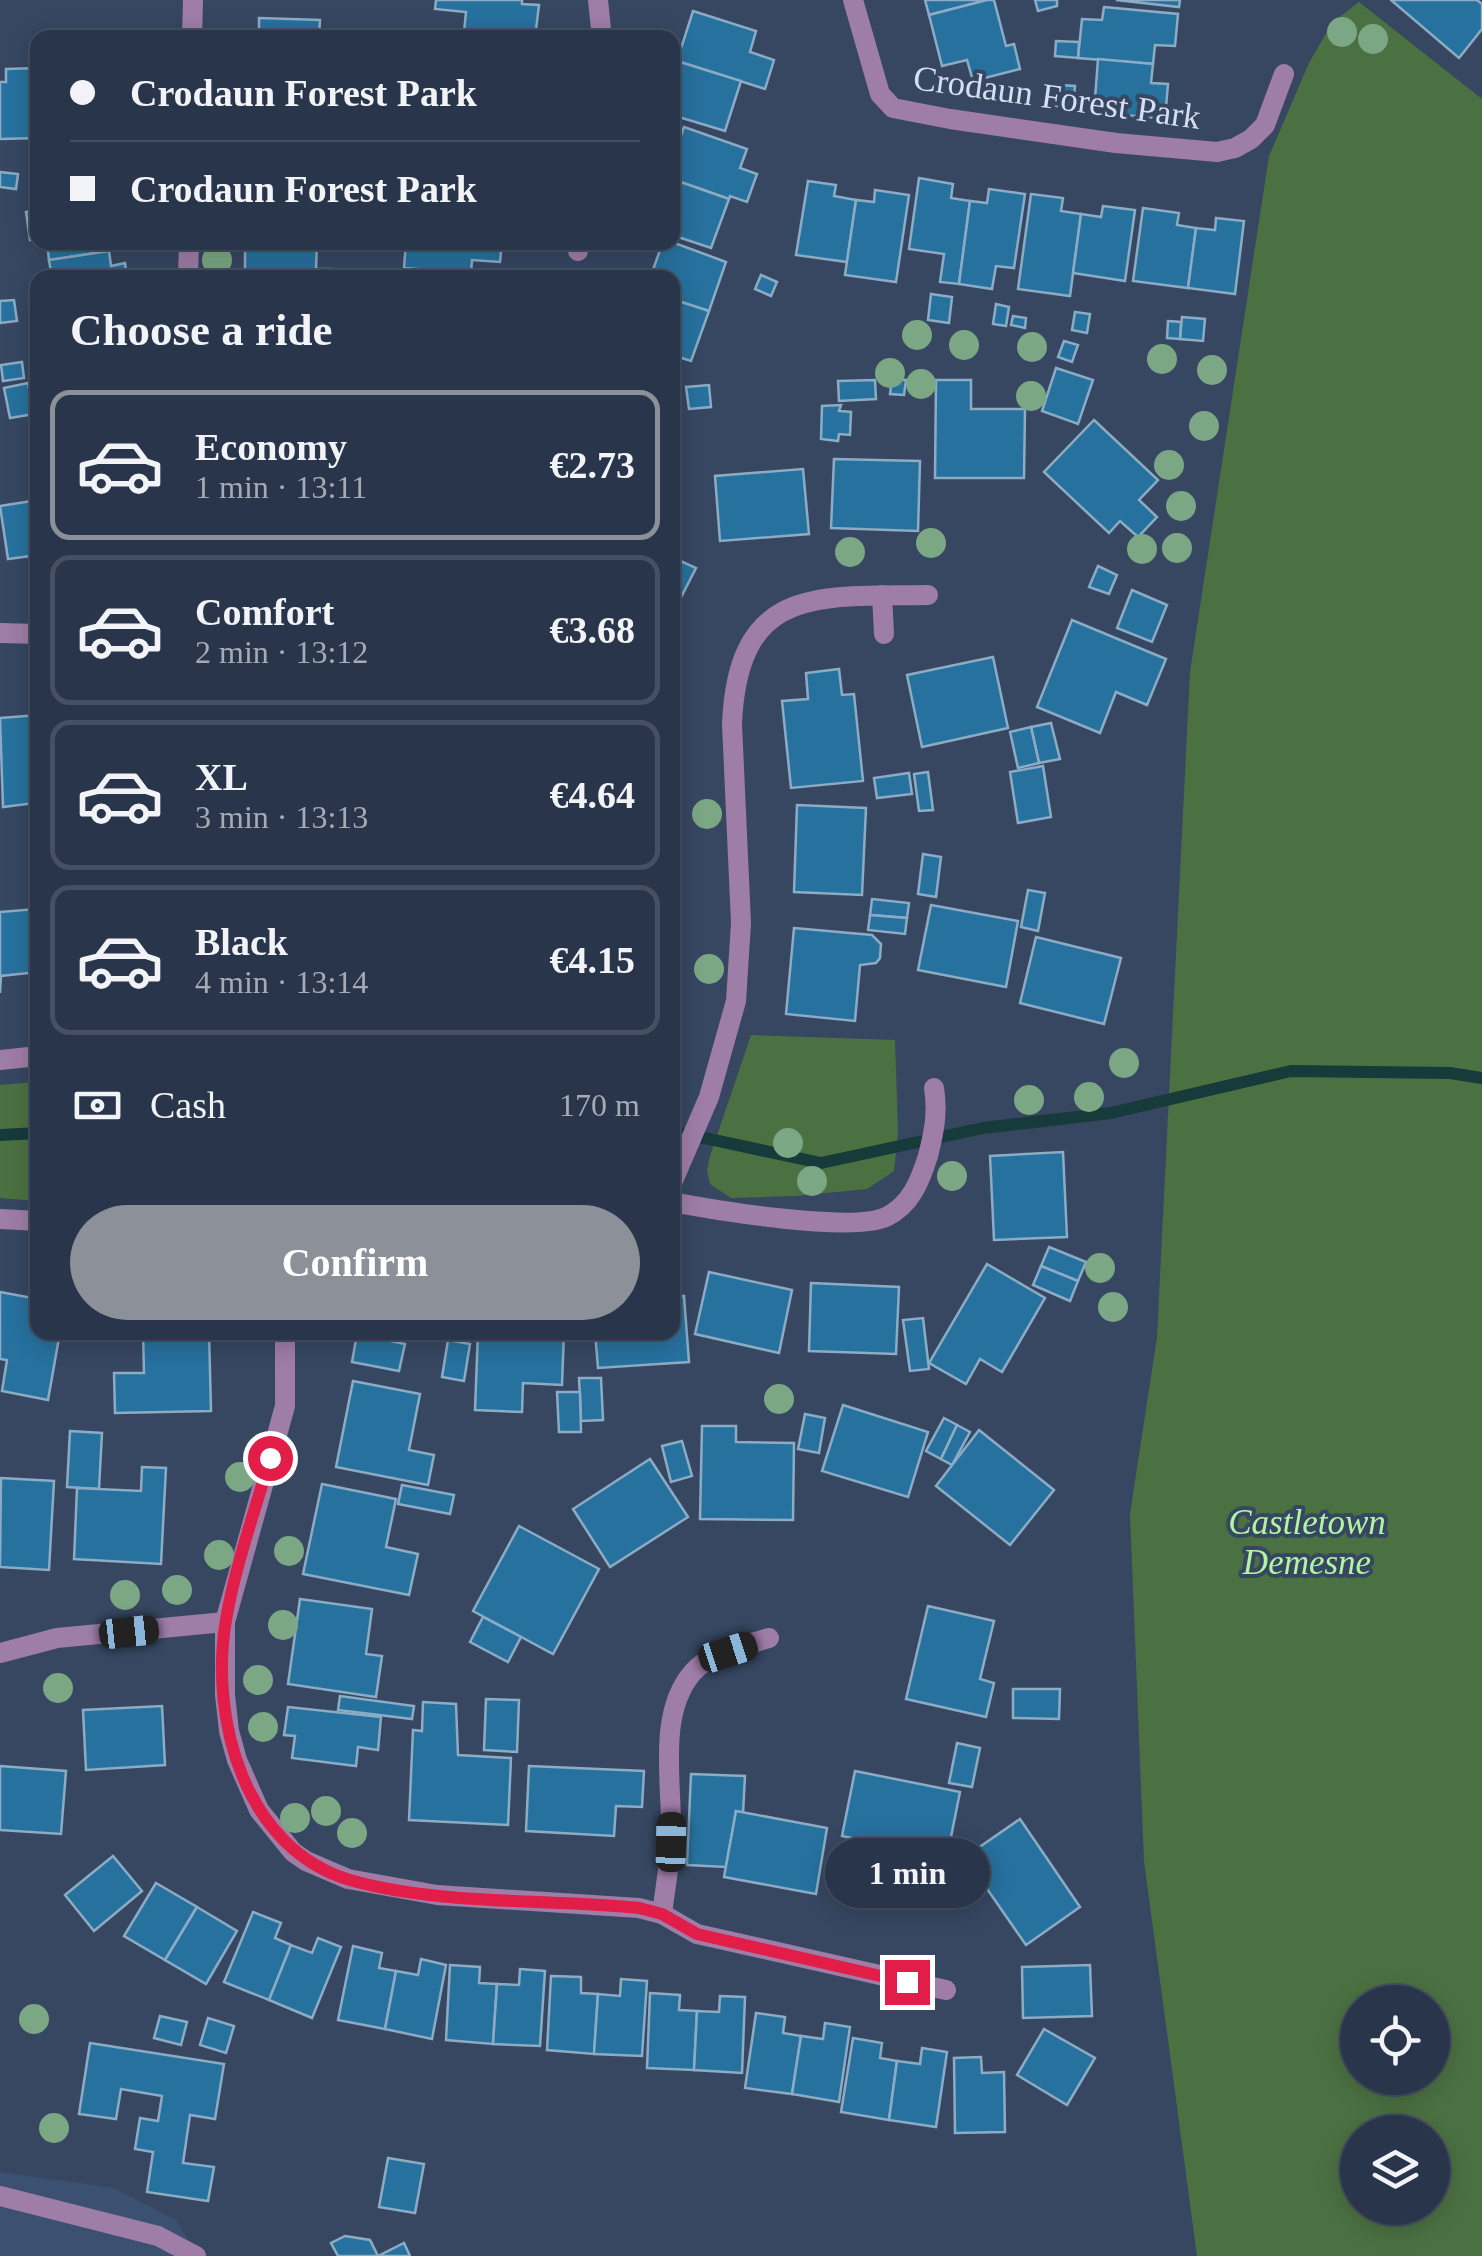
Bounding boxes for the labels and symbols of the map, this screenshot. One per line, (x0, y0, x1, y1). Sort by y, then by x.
street label: Crodaun Forest Park (911, 58, 1204, 137)
route start (248, 1436, 293, 1481)
park label: Castletown Demesne (1228, 1503, 1386, 1582)
car (98, 1614, 160, 1650)
car (695, 1628, 761, 1676)
car (655, 1812, 687, 1872)
callout: 1 min (824, 1837, 990, 1907)
route end (885, 1960, 930, 2005)

